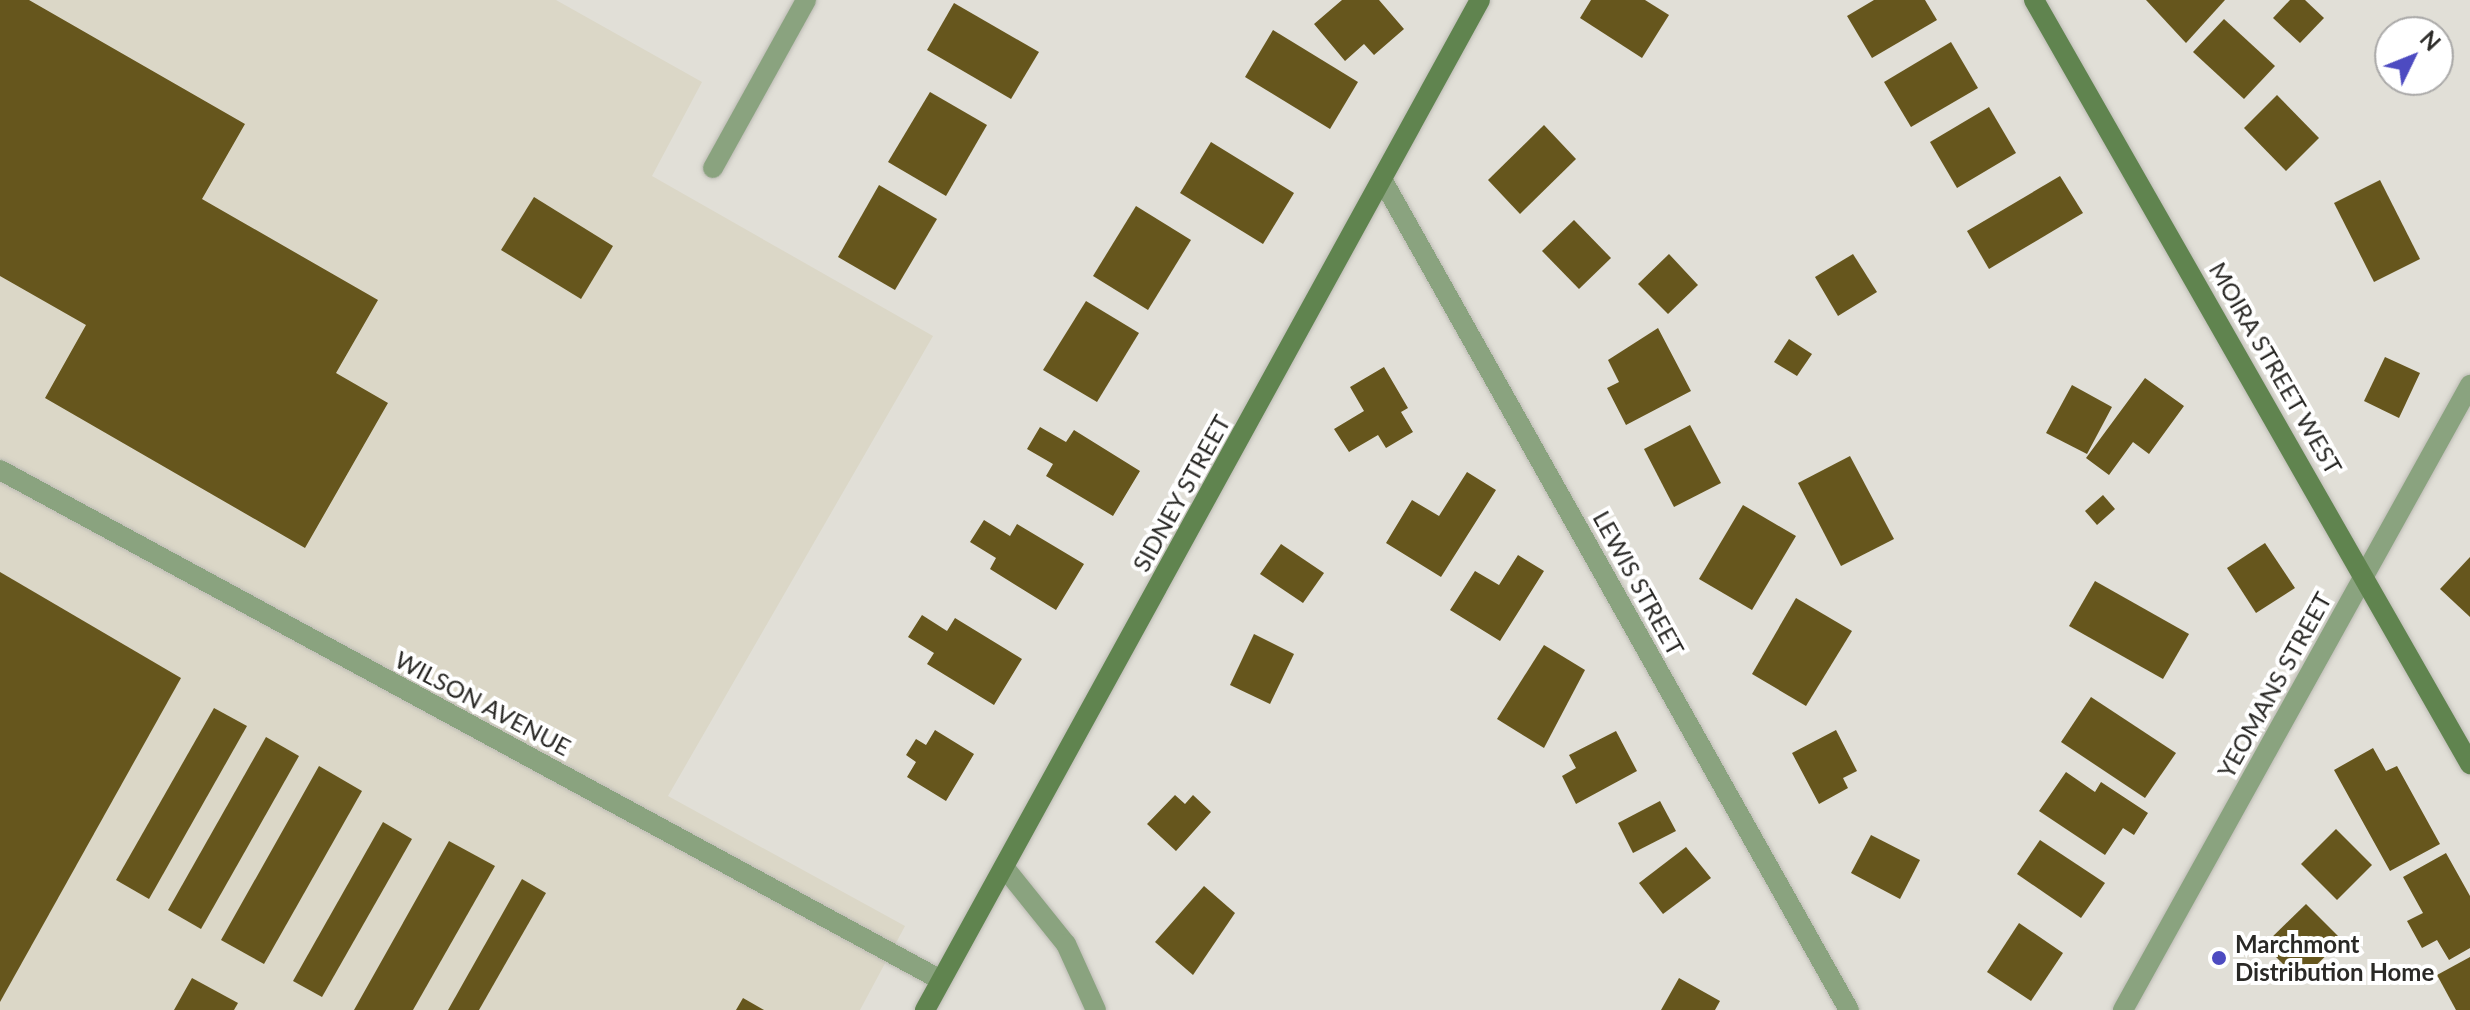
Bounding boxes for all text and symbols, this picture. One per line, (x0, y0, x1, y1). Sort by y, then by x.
north arrow (2374, 16, 2454, 96)
text: N (2415, 25, 2446, 56)
street label: MOIRA STREET WEST (2203, 256, 2349, 480)
street label: SIDNEY STREET (1126, 409, 1236, 577)
street label: LEWIS STREET (1587, 506, 1691, 660)
street label: YEOMANS STREET (2211, 587, 2337, 783)
street label: WILSON AVENUE (390, 644, 576, 762)
place label: Marchmont Distribution Home (2235, 930, 2434, 986)
marker: Marchmont Distribution Home (2210, 949, 2228, 967)

